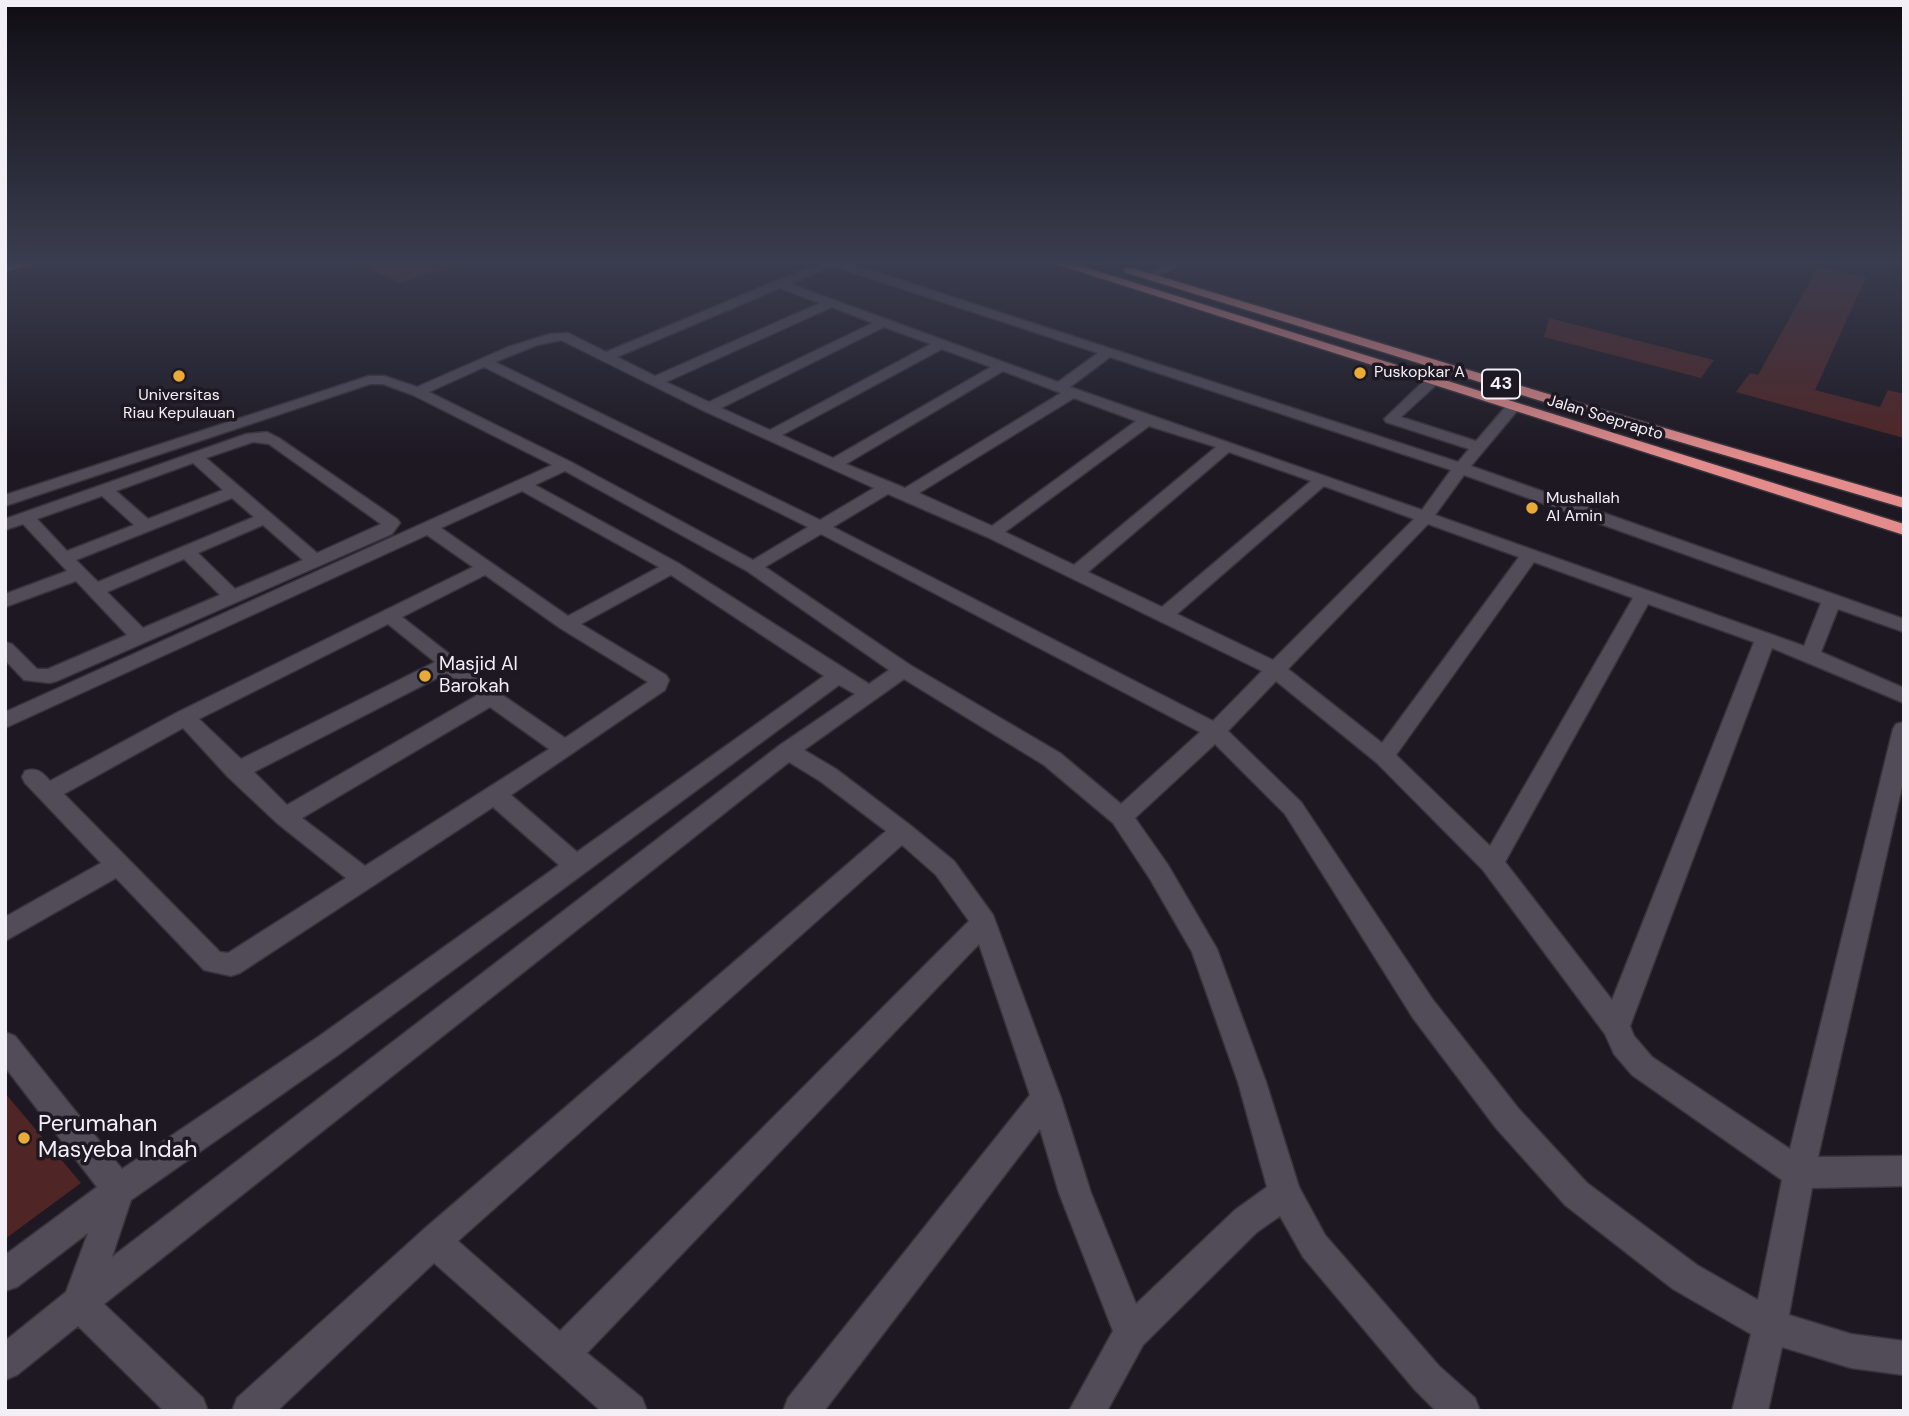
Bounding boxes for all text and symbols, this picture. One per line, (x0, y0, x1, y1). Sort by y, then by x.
place label: Puskopkar A (1374, 363, 1465, 383)
marker: Puskopkar A (1352, 365, 1368, 381)
marker: Universitas Riau Kepulauan (171, 368, 187, 384)
road number: 43 (1482, 370, 1520, 398)
place label: Universitas Riau Kepulauan (123, 386, 235, 424)
street label: Jalan Soeprapto (1545, 391, 1665, 445)
place label: Mushallah Al Amin (1546, 489, 1620, 527)
marker: Mushallah Al Amin (1524, 500, 1540, 516)
place label: Masjid Al Barokah (439, 654, 518, 698)
marker: Masjid Al Barokah (417, 668, 433, 684)
place label: Perumahan Masyeba Indah (38, 1111, 197, 1165)
marker: Perumahan Masyeba Indah (16, 1130, 32, 1146)

